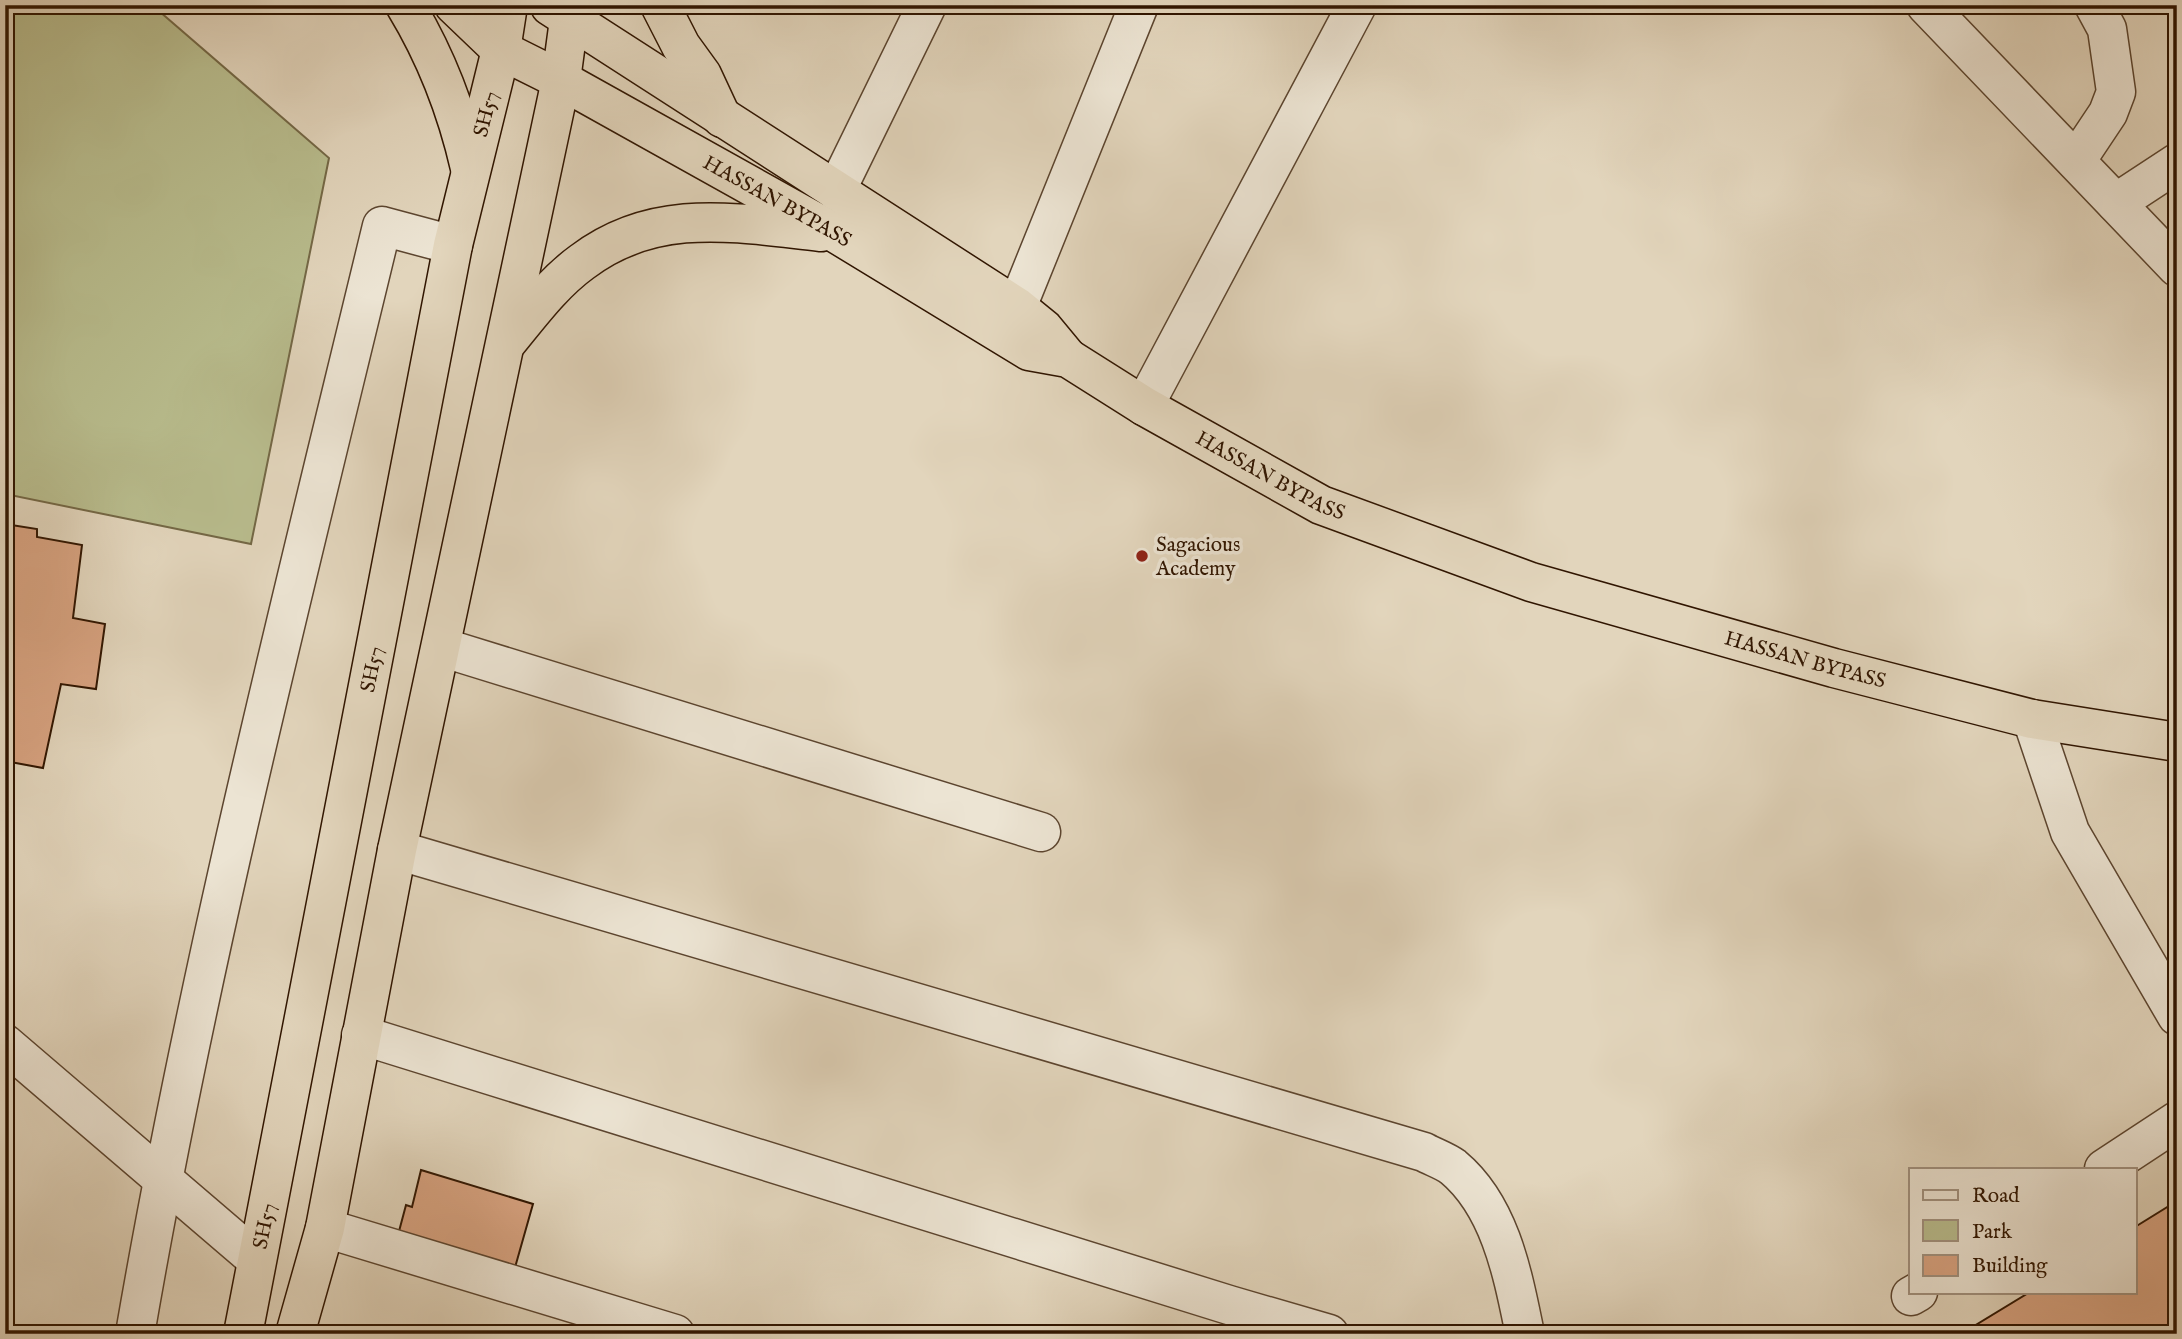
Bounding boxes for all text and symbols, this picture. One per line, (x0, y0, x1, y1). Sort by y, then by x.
street label: SH57 (468, 89, 505, 140)
street label: HASSAN BYPASS (698, 150, 856, 255)
street label: HASSAN BYPASS (1190, 425, 1348, 528)
place label: Sagacious Academy (1155, 532, 1240, 583)
marker: Sagacious Academy (1134, 548, 1150, 564)
street label: HASSAN BYPASS (1721, 626, 1888, 696)
street label: SH57 (355, 644, 390, 695)
legend (1909, 1168, 2136, 1294)
text: Road (1972, 1183, 2020, 1210)
street label: SH57 (248, 1201, 283, 1252)
text: Park (1972, 1219, 2013, 1246)
text: Building (1972, 1253, 2048, 1280)

